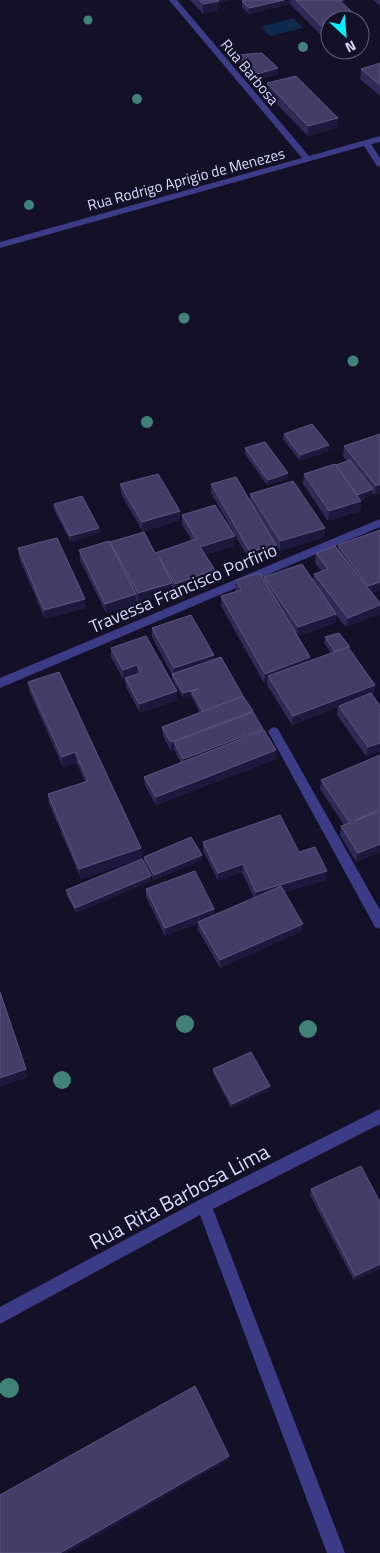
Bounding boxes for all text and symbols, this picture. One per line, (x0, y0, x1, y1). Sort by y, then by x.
north arrow (320, 10, 370, 60)
street label: Rua Barbosa (215, 34, 285, 110)
text: N (342, 36, 360, 59)
street label: Rua Rodrigo Aprigio de Menezes (85, 142, 287, 216)
street label: Travessa Francisco Porfirio (85, 536, 281, 640)
street label: Rua Rita Barbosa Lima (83, 1135, 275, 1257)

